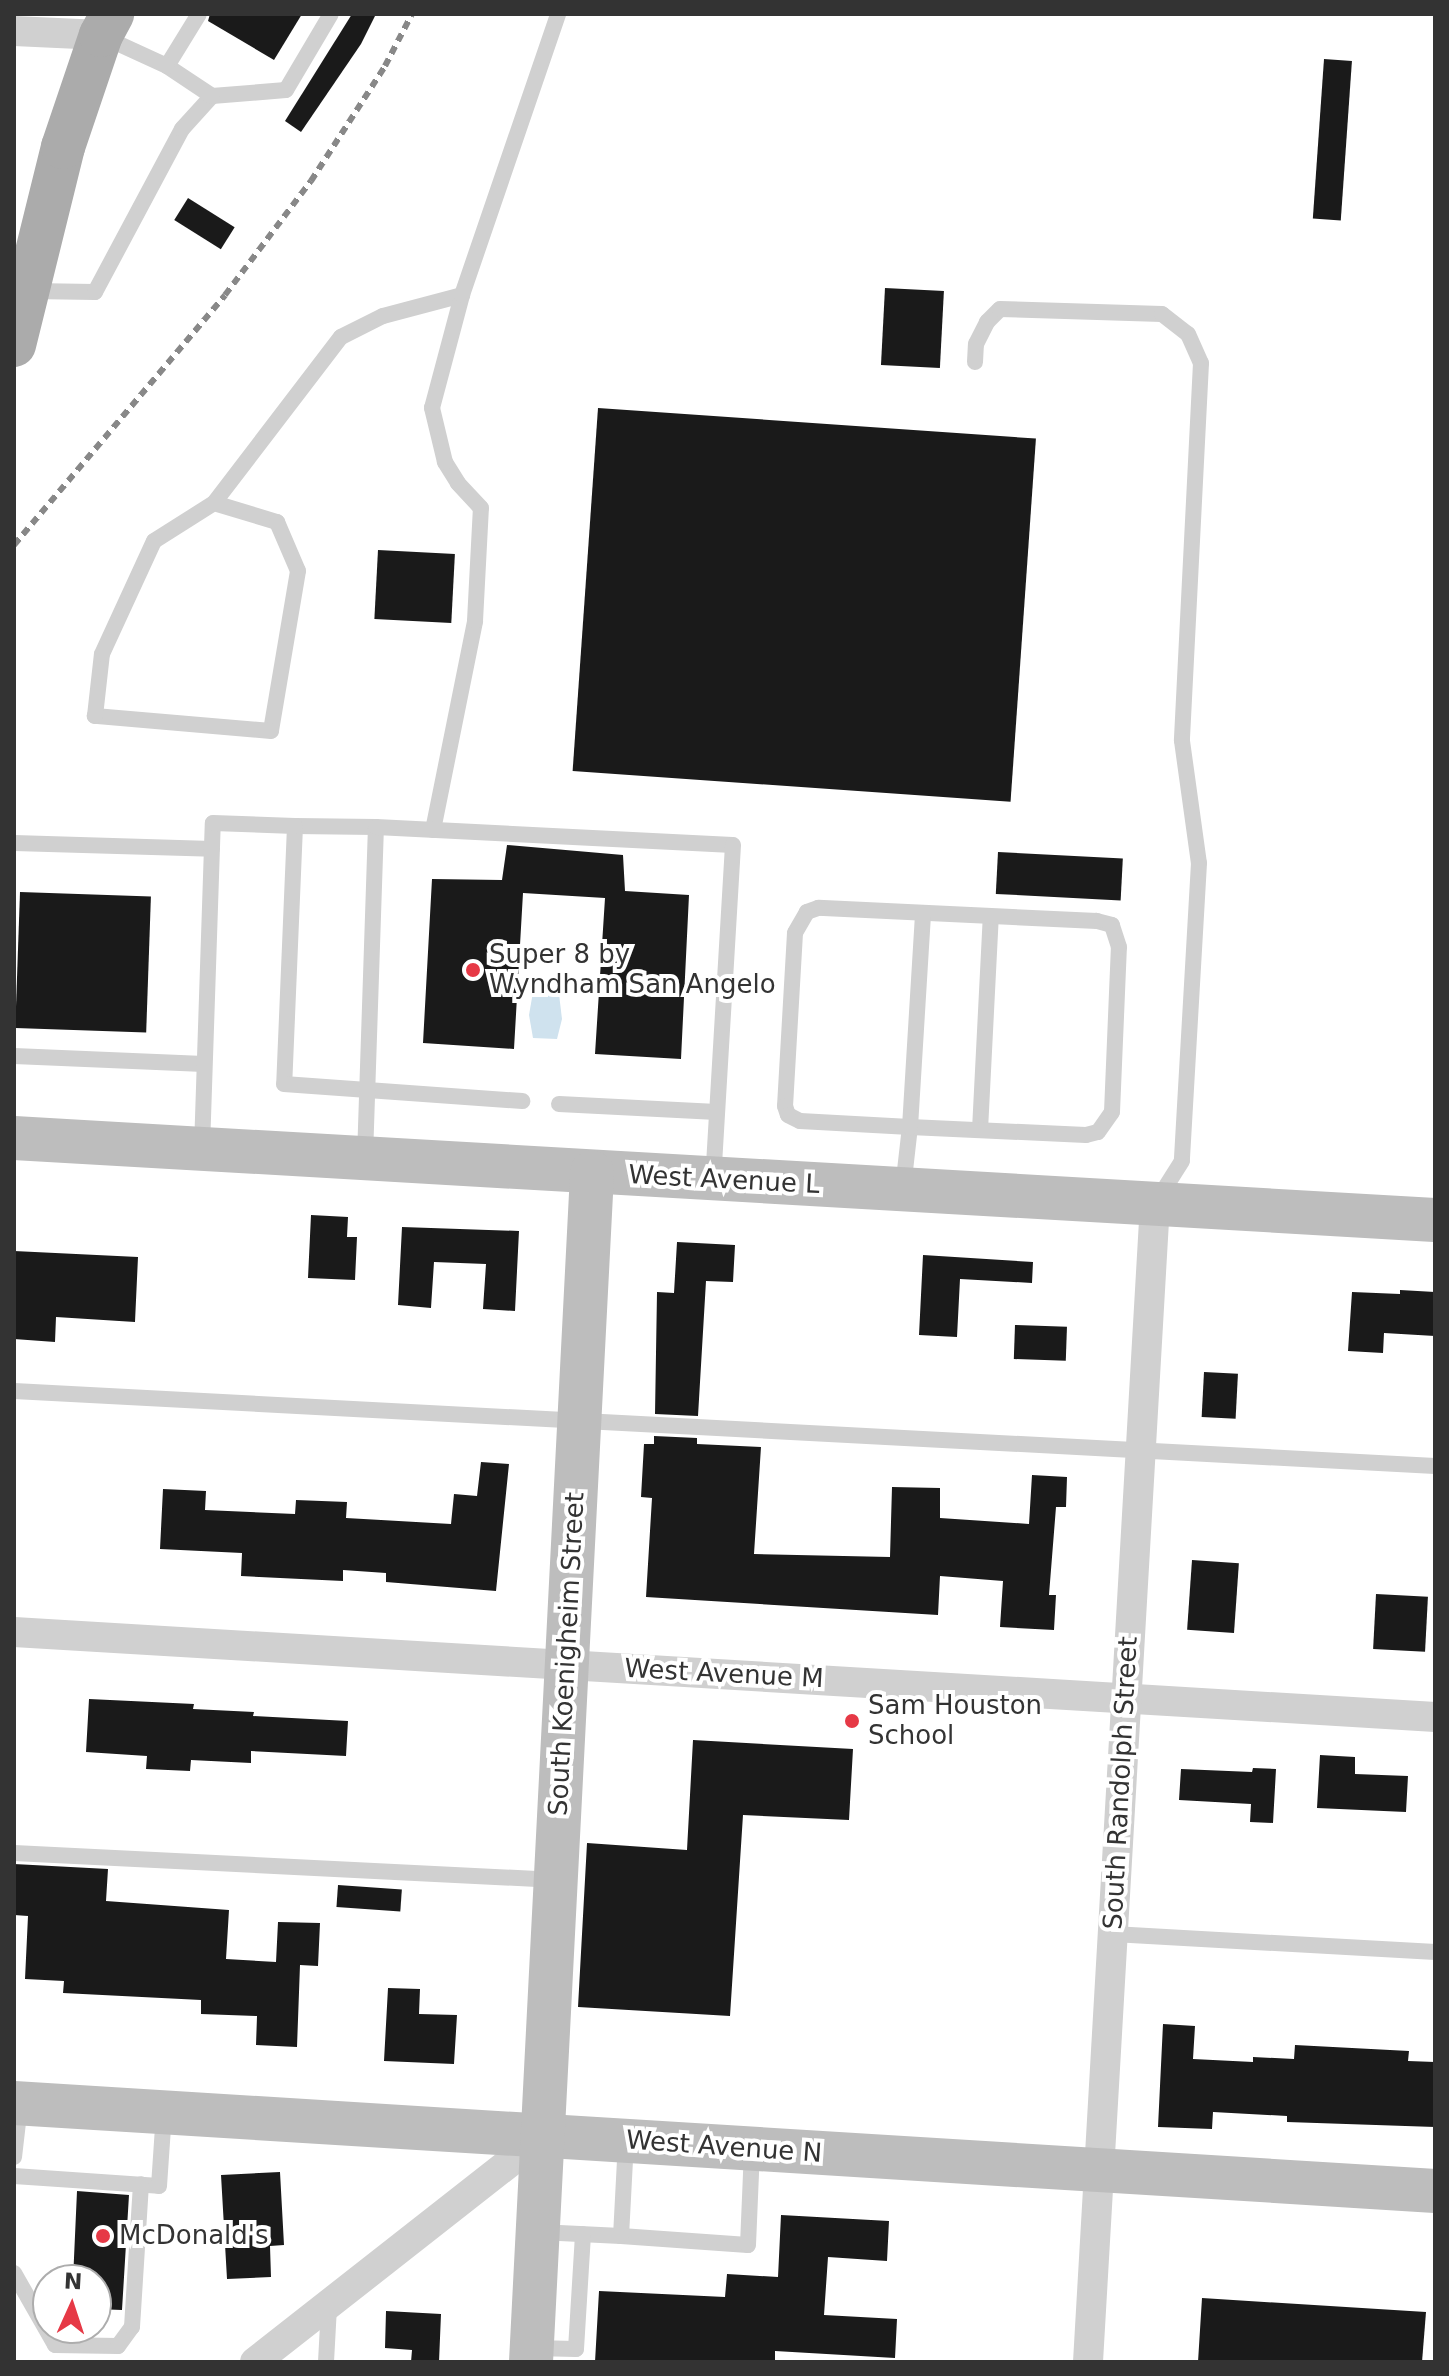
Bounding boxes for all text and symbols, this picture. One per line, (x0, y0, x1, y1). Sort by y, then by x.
place label: Super 8 by Wyndham San Angelo (489, 939, 776, 1000)
marker: Super 8 by Wyndham San Angelo (464, 961, 482, 979)
street label: West Avenue L (628, 1159, 820, 1201)
street label: South Koenigheim Street (543, 1491, 591, 1817)
street label: South Randolph Street (1098, 1636, 1144, 1930)
street label: West Avenue M (624, 1653, 824, 1695)
place label: Sam Houston School (868, 1690, 1042, 1752)
marker: Sam Houston School (843, 1712, 861, 1730)
street label: West Avenue N (625, 2125, 823, 2169)
place label: McDonald's (119, 2220, 268, 2252)
marker: McDonald's (94, 2227, 112, 2245)
north arrow (32, 2264, 112, 2344)
text: N (63, 2269, 83, 2294)

